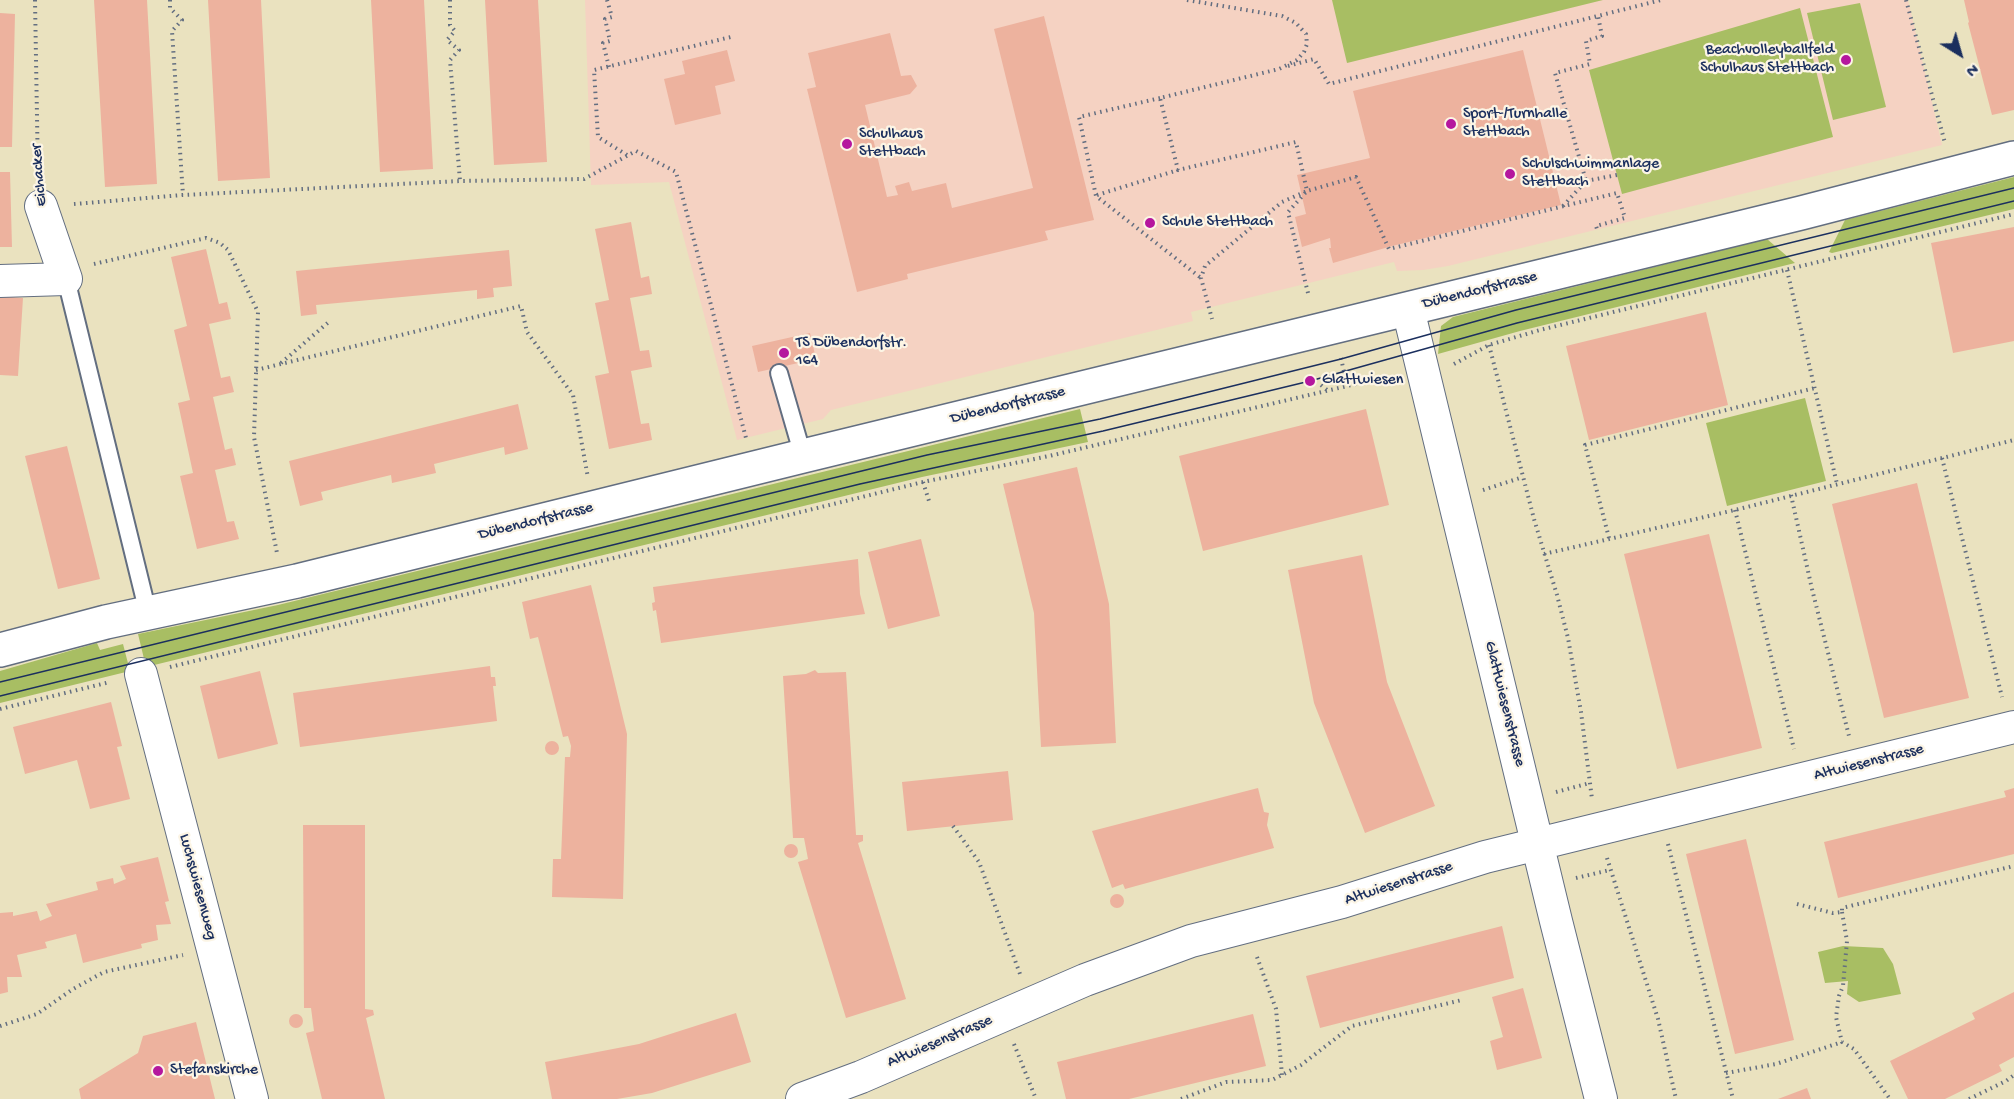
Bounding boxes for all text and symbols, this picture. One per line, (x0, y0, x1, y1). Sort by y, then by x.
north arrow (1930, 24, 1990, 84)
place label: Beachvolleyballfeld Schulhaus Stettbach (1700, 41, 1834, 79)
marker: Beachvolleyballfeld Schulhaus Stettbach (1839, 53, 1853, 67)
text: N (1961, 58, 1981, 80)
place label: Sport-/Turnhalle Stettbach (1463, 105, 1567, 143)
marker: Sport-/Turnhalle Stettbach (1444, 117, 1458, 131)
place label: Schulhaus Stettbach (859, 125, 926, 163)
marker: Schulhaus Stettbach (840, 137, 854, 151)
street label: Eichacker (28, 143, 52, 207)
place label: Schulschwimmanlage Stettbach (1522, 155, 1659, 193)
marker: Schulschwimmanlage Stettbach (1503, 167, 1517, 181)
place label: Schule Stettbach (1162, 213, 1273, 233)
marker: Schule Stettbach (1143, 216, 1157, 230)
street label: Dübendorfstrasse (1421, 267, 1539, 315)
place label: TS Dübendorfstr. 164 (796, 334, 907, 372)
marker: TS Dübendorfstr. 164 (777, 346, 791, 360)
place label: Glattwiesen (1322, 371, 1403, 391)
marker: Glattwiesen (1303, 374, 1317, 388)
street label: Dübendorfstrasse (949, 382, 1067, 430)
street label: Dübendorfstrasse (477, 498, 595, 546)
street label: Glattwiesenstrasse (1479, 639, 1529, 769)
street label: Altwiesenstrasse (1812, 740, 1926, 786)
street label: Luchswiesenweg (174, 832, 220, 942)
street label: Altwiesenstrasse (1343, 858, 1455, 910)
street label: Altwiesenstrasse (885, 1011, 995, 1073)
place label: Stefanskirche (170, 1061, 258, 1081)
marker: Stefanskirche (151, 1064, 165, 1078)

